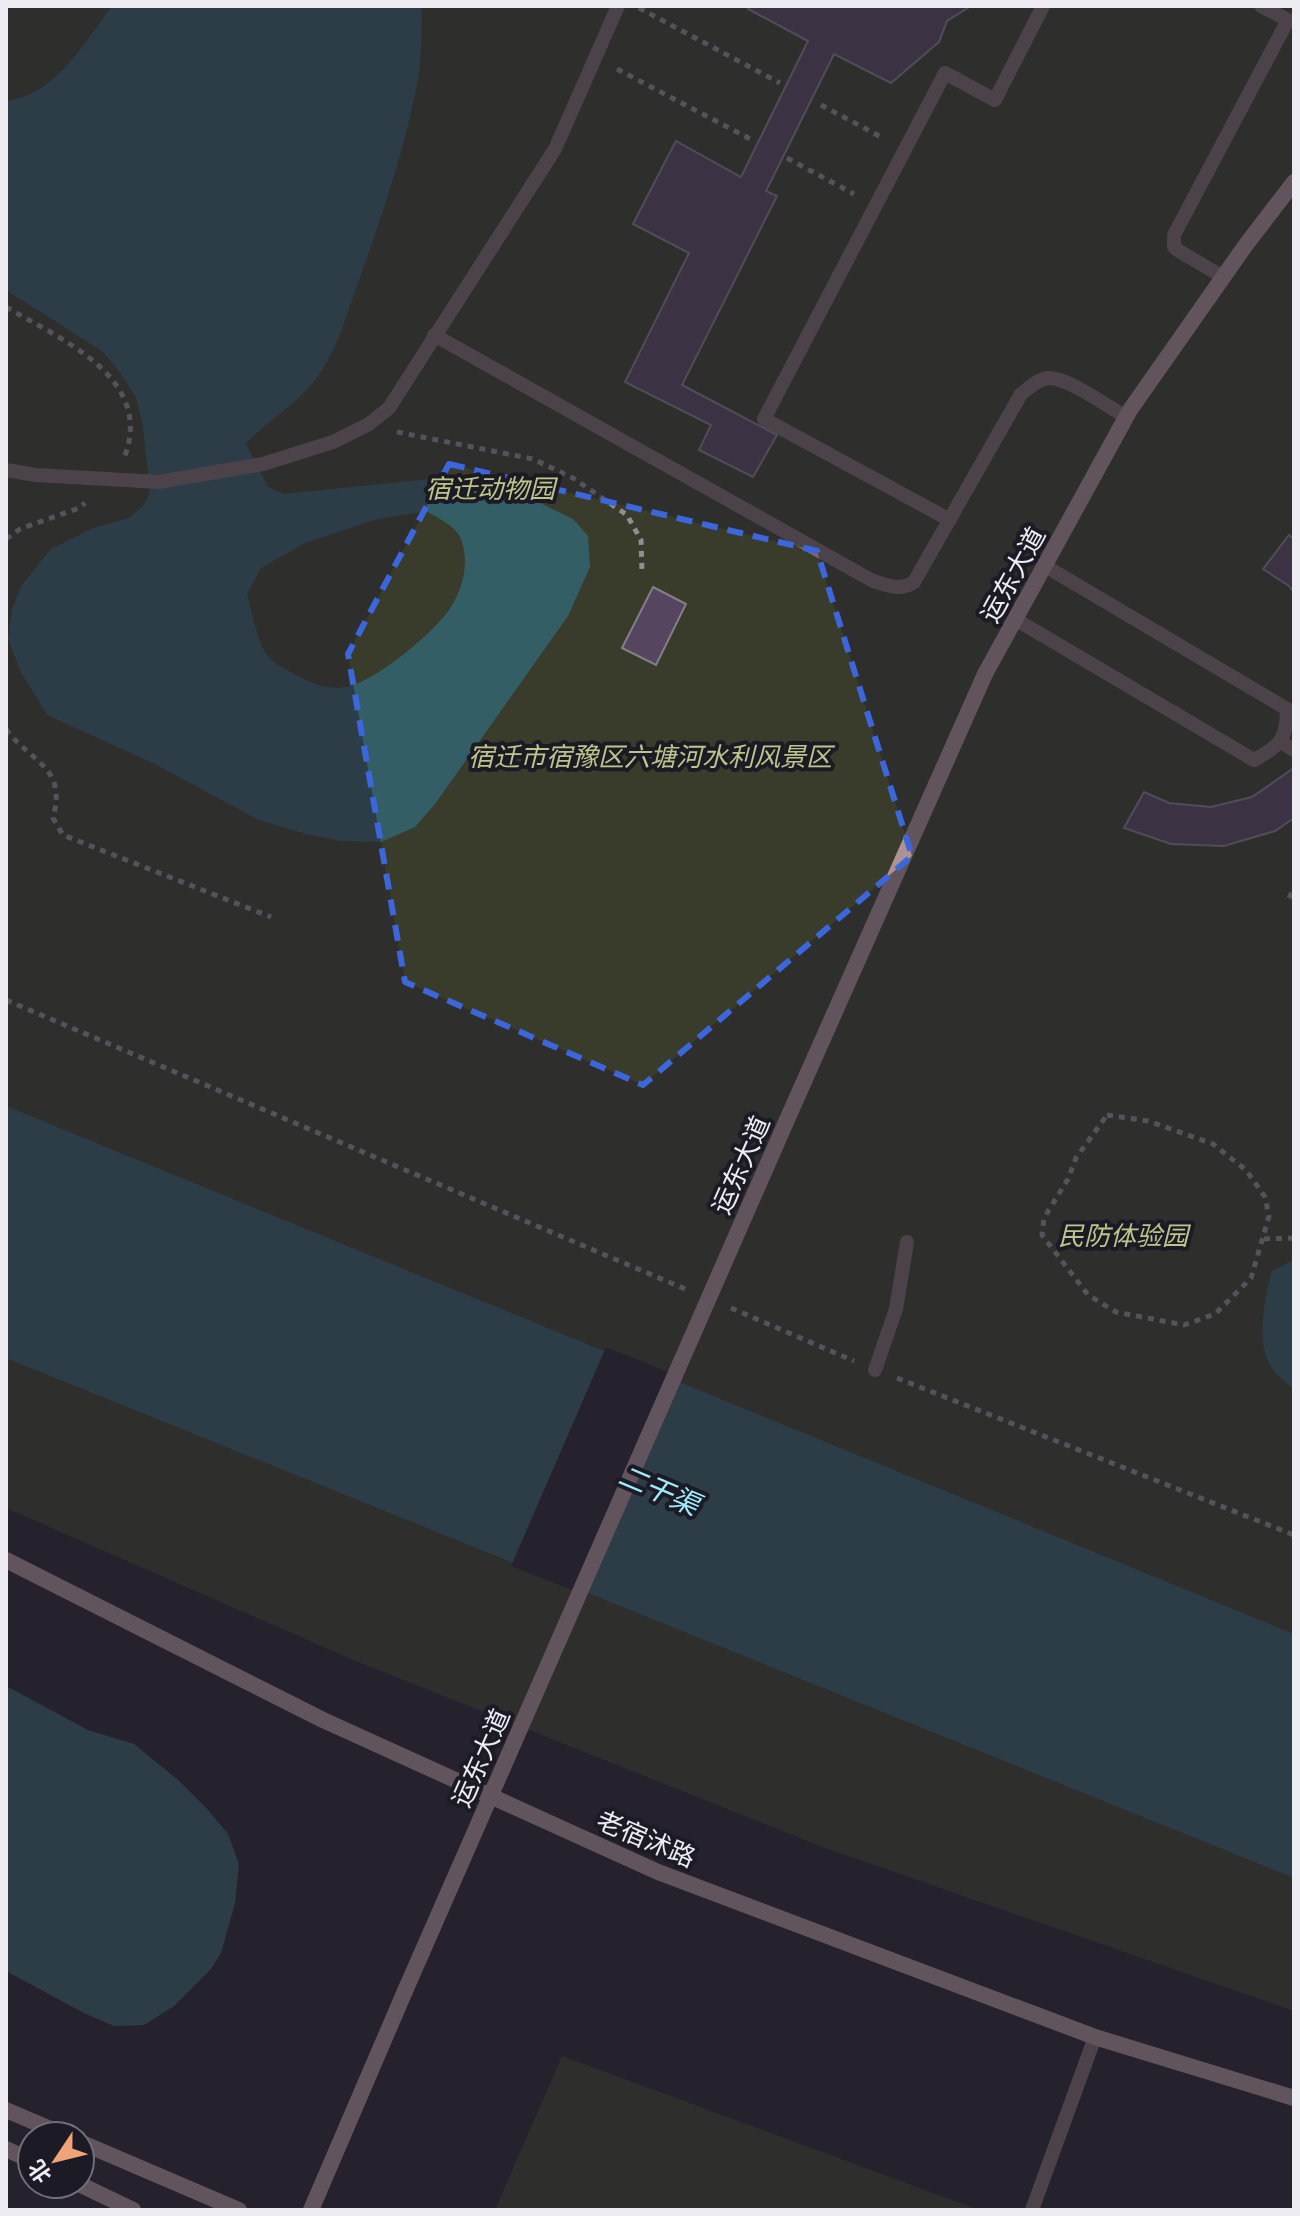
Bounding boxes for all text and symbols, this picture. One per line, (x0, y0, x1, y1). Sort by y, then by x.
park label: 宿迁动物园 (425, 475, 559, 504)
street label: 运东大道 (976, 523, 1051, 628)
park label: 宿迁市宿豫区六塘河水利风景区 (468, 743, 836, 772)
street label: 运东大道 (707, 1112, 776, 1219)
park label: 民防体验园 (1058, 1222, 1192, 1251)
water label: 二干渠 (614, 1460, 707, 1523)
street label: 运东大道 (447, 1705, 516, 1812)
street label: 老宿沭路 (592, 1806, 699, 1873)
north arrow (16, 2120, 96, 2200)
text: 北 (23, 2155, 57, 2187)

